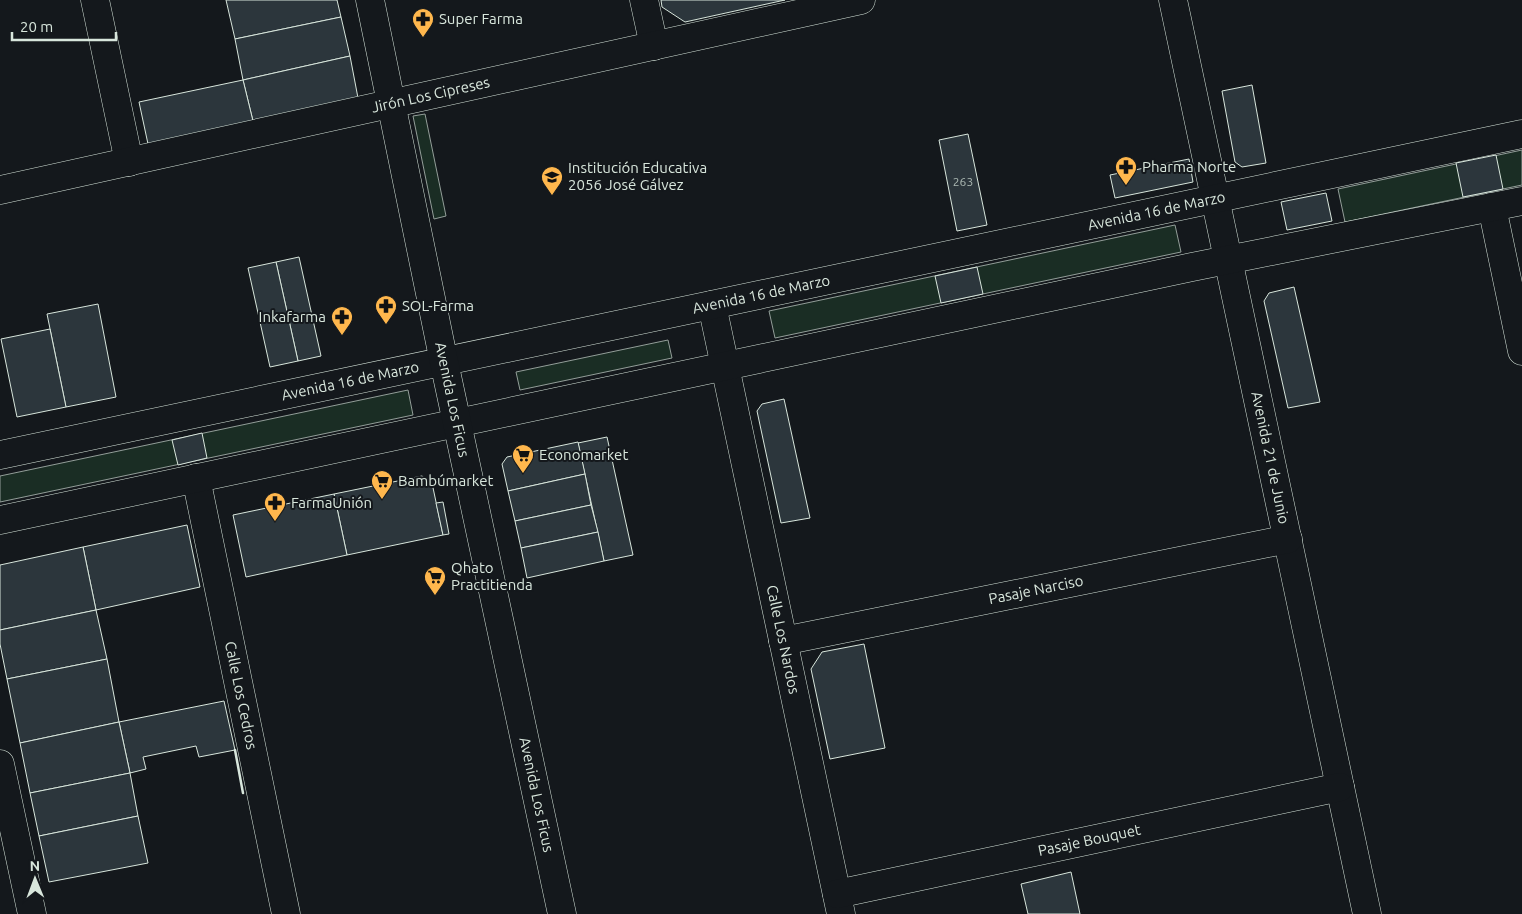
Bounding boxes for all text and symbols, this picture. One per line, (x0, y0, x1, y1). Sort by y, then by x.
pharmacy icon: Super Farma (411, 7, 435, 38)
scale bar (12, 10, 116, 42)
place label: Super Farma (439, 10, 523, 27)
text: 20 m (20, 18, 53, 35)
street label: Jirón Los Cipreses (370, 73, 491, 116)
pharmacy icon: Pharma Norte (1114, 155, 1138, 186)
place label: Pharma Norte (1142, 158, 1236, 175)
place label: Institución Educativa 2056 José Gálvez (568, 159, 707, 193)
school or university icon: Institución Educativa 2056 José Gálvez (540, 165, 564, 196)
house number: 263 (953, 175, 973, 188)
street label: Avenida 16 de Marzo (1086, 188, 1227, 233)
street label: Avenida 16 de Marzo (691, 271, 831, 317)
pharmacy icon: SOL-Farma (374, 294, 398, 325)
place label: SOL-Farma (402, 297, 474, 314)
pharmacy icon: Inkafarma (330, 305, 354, 336)
place label: Inkafarma (259, 308, 326, 325)
street label: Avenida Los Ficus (432, 340, 473, 459)
street label: Avenida 16 de Marzo (280, 358, 421, 403)
street label: Avenida 21 de Junio (1248, 390, 1293, 526)
supermarket icon: Economarket (511, 443, 535, 474)
place label: Economarket (539, 446, 628, 463)
supermarket icon: Bambúmarket (370, 469, 394, 500)
place label: Bambúmarket (398, 472, 493, 489)
pharmacy icon: FarmaUnión (263, 491, 287, 522)
place label: FarmaUnión (291, 494, 372, 511)
place label: Qhato Practitienda (451, 559, 533, 593)
supermarket icon: Qhato Practitienda (423, 565, 447, 596)
street label: Pasaje Narciso (987, 572, 1085, 607)
street label: Calle Los Nardos (764, 583, 803, 696)
street label: Calle Los Cedros (222, 640, 261, 751)
street label: Avenida Los Ficus (516, 735, 558, 854)
street label: Pasaje Bouquet (1036, 821, 1142, 859)
north arrow (10, 854, 60, 904)
text: N (29, 858, 40, 874)

